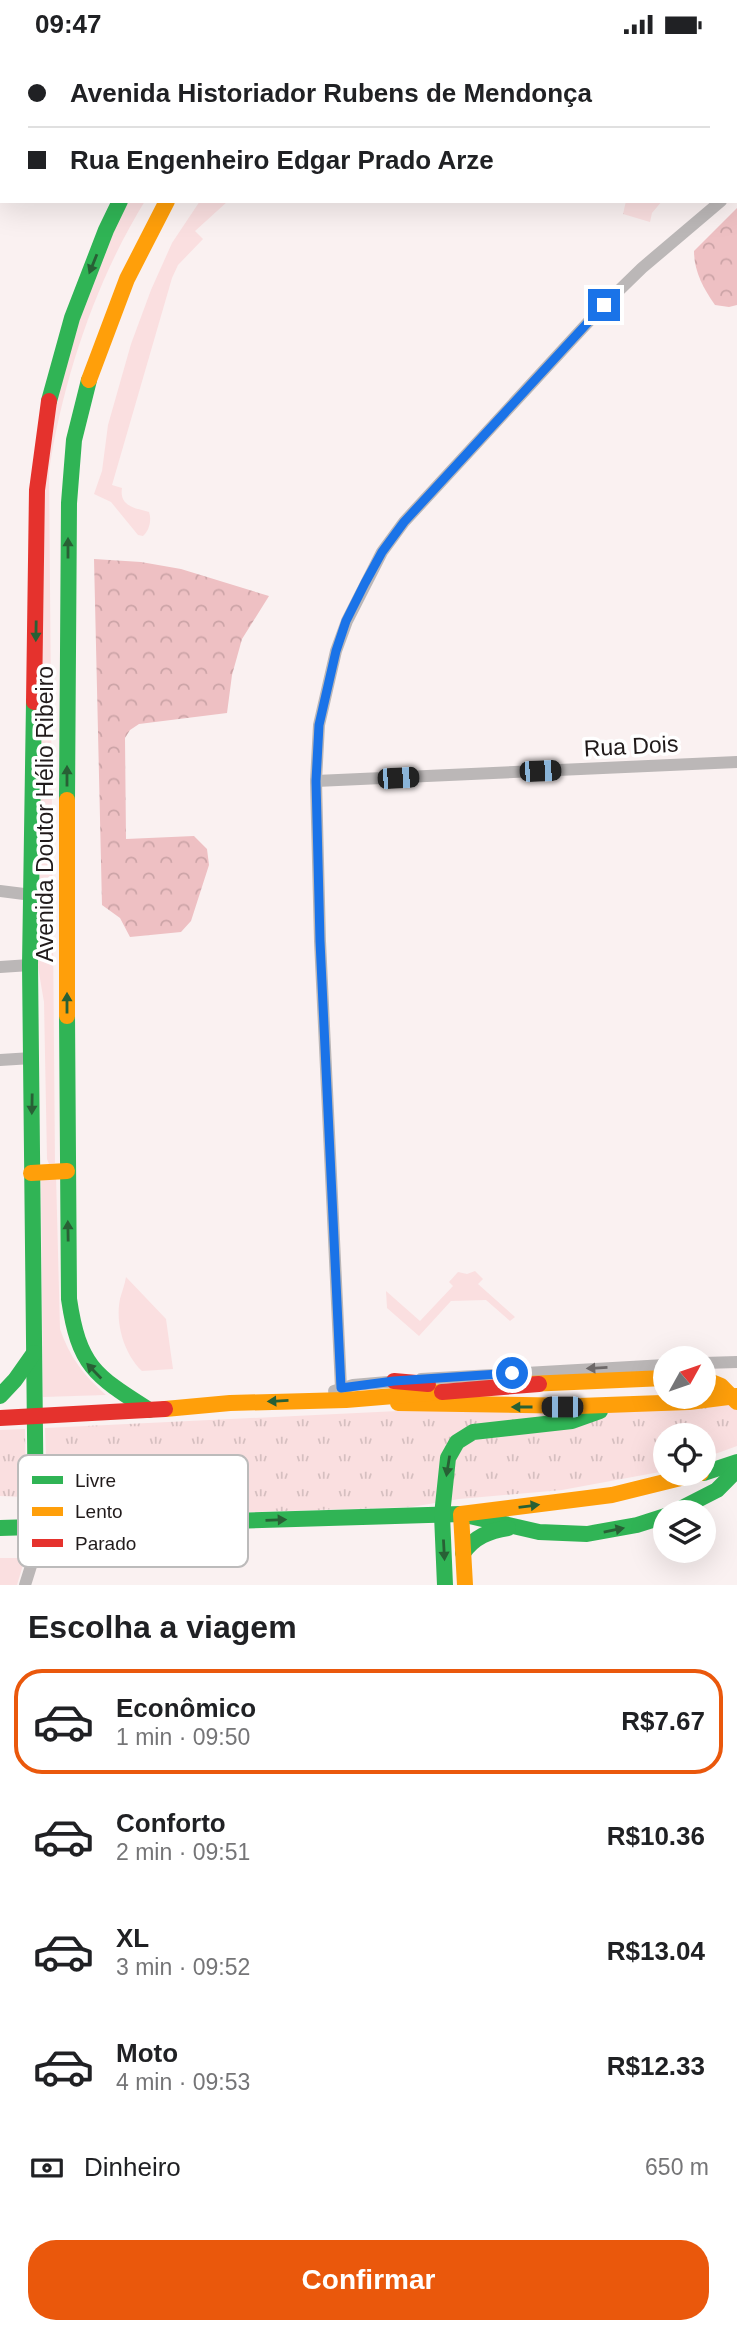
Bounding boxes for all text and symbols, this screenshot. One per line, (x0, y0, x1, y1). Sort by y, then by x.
text: 09:47 (35, 9, 102, 39)
text: Avenida Historiador Rubens de Mendonça (70, 78, 592, 108)
text: Rua Engenheiro Edgar Prado Arze (70, 145, 494, 175)
one-way arrow (87, 254, 99, 274)
route end (588, 289, 620, 321)
one-way arrow (63, 537, 74, 559)
one-way arrow (30, 621, 41, 643)
street label: Avenida Doutor Hélio Ribeiro (32, 666, 58, 962)
street label: Rua Dois (583, 731, 679, 761)
car (519, 760, 562, 782)
one-way arrow (61, 764, 73, 786)
car (377, 766, 420, 790)
one-way arrow (61, 992, 73, 1014)
one-way arrow (26, 1093, 37, 1115)
one-way arrow (62, 1219, 74, 1241)
north arrow (653, 1346, 716, 1409)
map controls (653, 1346, 716, 1563)
route start (496, 1357, 528, 1389)
one-way arrow (85, 1362, 102, 1379)
one-way arrow (586, 1362, 608, 1373)
one-way arrow (267, 1396, 289, 1407)
car (542, 1397, 584, 1418)
one-way arrow (511, 1401, 533, 1413)
button: locate (653, 1423, 716, 1486)
legend (18, 1455, 248, 1567)
one-way arrow (442, 1455, 453, 1477)
text: Livre (75, 1470, 116, 1491)
button: layers (653, 1500, 716, 1563)
text: Lento (75, 1501, 123, 1522)
one-way arrow (518, 1501, 540, 1512)
one-way arrow (265, 1515, 287, 1526)
one-way arrow (603, 1524, 625, 1535)
text: Parado (75, 1533, 136, 1554)
one-way arrow (439, 1539, 450, 1561)
text: Escolha a viagem (28, 1609, 297, 1645)
icon: car (32, 1690, 95, 1753)
text: Econômico (116, 1693, 256, 1723)
text: R$7.67 (621, 1706, 705, 1736)
text: 1 min · 09:50 (116, 1724, 250, 1750)
icon: car (32, 1805, 95, 1868)
text: Conforto (116, 1808, 226, 1838)
text: R$10.36 (607, 1821, 705, 1851)
text: 2 min · 09:51 (116, 1839, 250, 1865)
icon: car (32, 1920, 95, 1983)
text: XL (116, 1923, 149, 1953)
text: R$13.04 (607, 1936, 705, 1966)
text: 3 min · 09:52 (116, 1954, 250, 1980)
icon: car (32, 2035, 95, 2098)
text: Moto (116, 2038, 178, 2068)
text: R$12.33 (607, 2051, 705, 2081)
text: 4 min · 09:53 (116, 2069, 250, 2095)
icon: cash (28, 2149, 66, 2187)
text: Dinheiro (84, 2152, 181, 2182)
text: 650 m (645, 2154, 709, 2180)
button: Confirmar (28, 2240, 709, 2320)

